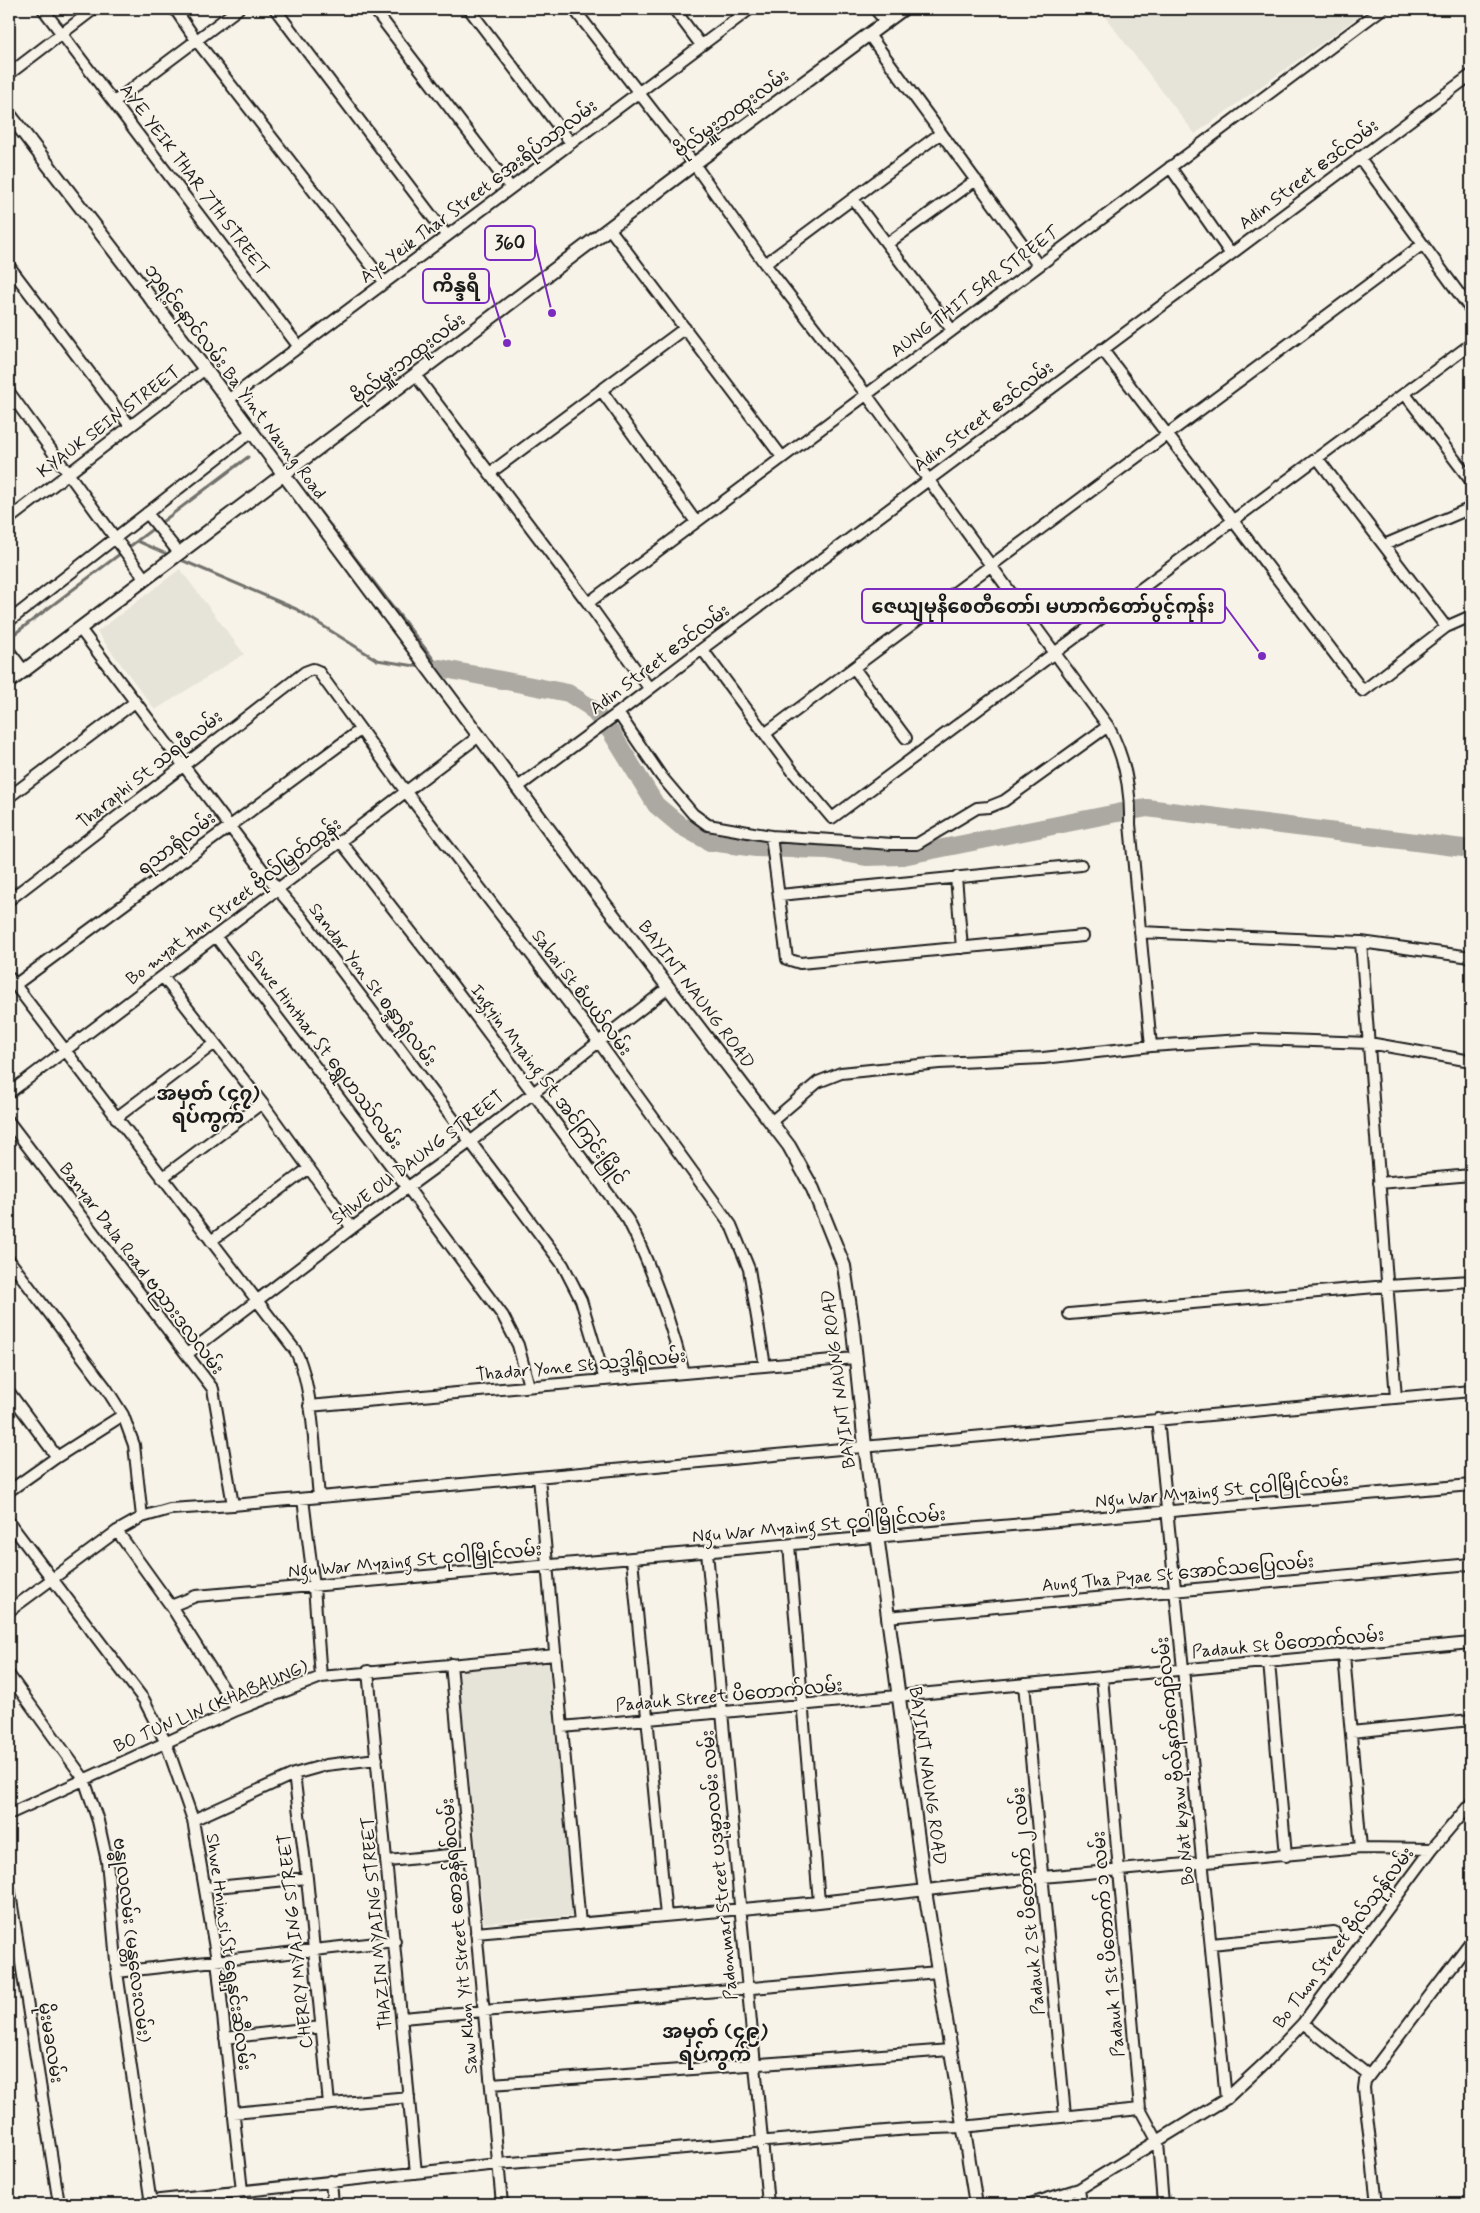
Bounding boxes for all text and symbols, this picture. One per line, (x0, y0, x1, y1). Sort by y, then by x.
street label: ဗိုလ်မှူးဘထူးလမ်း (668, 62, 795, 165)
street label: AYE YEIK THAR 7TH STREET (114, 79, 274, 281)
street label: Aye Yeik Thar Street အေးရိပ်သာလမ်း (354, 92, 604, 291)
street label: Adin Street ဧဒင်လမ်း (1233, 113, 1384, 236)
street label: AUNG THIT SAR STREET (886, 220, 1065, 363)
callout: 360 (485, 226, 535, 260)
text: 360 (495, 231, 525, 256)
street label: ဘုရင့်နောင်လမ်း Ba Yint Naung Road (137, 258, 333, 506)
callout: ကိန္ဒရီ (423, 269, 489, 303)
text: ကိန္ဒရီ (433, 272, 480, 301)
street label: ဗိုလ်မှူးဘထူးလမ်း (346, 306, 472, 411)
street label: Adin Street ဧဒင်လမ်း (908, 355, 1059, 478)
street label: KYAUK SEIN STREET (33, 360, 186, 484)
callout: ဇေယျမုနိစေတီတော်၊ မဟာကံတော်ပွင့်ကုန်း (862, 589, 1225, 623)
text: ဇေယျမုနိစေတီတော်၊ မဟာကံတော်ပွင့်ကုန်း (871, 593, 1215, 623)
street label: Adin Street ဧဒင်လမ်း (584, 598, 735, 721)
street label: Tharaphi St သရဖီလမ်း (70, 703, 229, 836)
street label: ရသာရုံလမ်း (132, 805, 222, 883)
street label: Bo myat tun Street ဗိုလ်မြတ်ထွန်း (120, 811, 348, 993)
street label: Sandar Yon St စန္ဒာရုံလမ်း (301, 897, 443, 1073)
street label: BAYINT NAUNG ROAD (632, 916, 760, 1074)
street label: Sabai St စံပယ်လမ်း (526, 924, 638, 1061)
street label: Shwe Hinthar St ရွှေဟဿ်လမ်း (239, 944, 409, 1156)
street label: Ingyin Myaing St အင်ကြင်းမြိုင် (463, 978, 634, 1192)
district label: အမှတ် (၄၇) ရပ်ကွက် (157, 1080, 260, 1132)
street label: SHWE OU DAUNG STREET (327, 1085, 509, 1231)
street label: Banyar Dala Road ဗညားဒလလမ်း (52, 1157, 230, 1381)
street label: BAYINT NAUNG ROAD (816, 1288, 862, 1470)
street label: Thadar Yone St သဒ္ဒါရုံလမ်း (475, 1343, 687, 1390)
street label: Ngu War Myaing St ငုဝါမြိုင်လမ်း (1094, 1465, 1350, 1516)
street label: Ngu War Myaing St ငုဝါမြိုင်လမ်း (691, 1500, 947, 1551)
street label: Ngu War Myaing St ငုဝါမြိုင်လမ်း (287, 1535, 543, 1586)
street label: Aung Tha Pyae St အောင်သပြေလမ်း (1041, 1548, 1315, 1600)
street label: Padauk St ပိတောက်လမ်း (1190, 1621, 1385, 1664)
street label: Bo Nat kyaw ဗိုလ်နက်ကျော်လမ်း (1148, 1635, 1203, 1887)
street label: BO TUN LIN (KHABAUNG) (110, 1655, 313, 1759)
street label: Padauk Street ပိတောက်လမ်း (614, 1671, 844, 1718)
street label: BAYINT NAUNG ROAD (903, 1685, 951, 1867)
street label: Padonmar Street ပဒုမ္မာလမ်း လမ်း (694, 1729, 746, 2001)
street label: Padauk 2 St ပိတောက် ၂ လမ်း (1004, 1786, 1053, 2016)
street label: Saw Khon Yit Street စောခွန်ရစ်လမ်း (434, 1797, 486, 2075)
street label: THAZIN MYAING STREET (356, 1815, 398, 2031)
street label: Padauk 1 St ပိတောက် ၁ လမ်း (1084, 1830, 1131, 2058)
street label: Shwe Hninsi St ရွှေနှင်းဆီလမ်း (197, 1831, 260, 2072)
street label: CHERRY MYAING STREET (273, 1832, 319, 2050)
street label: ဗန္ဓုလလမ်း (မန္တလေးလမ်း) (104, 1836, 158, 2045)
street label: Bo Thon Street ဗိုလ်သုန်လမ်း (1265, 1841, 1422, 2035)
street label: မိုးမခလမ်း (30, 2000, 71, 2085)
district label: အမှတ် (၄၉) ရပ်ကွက် (662, 2018, 769, 2070)

